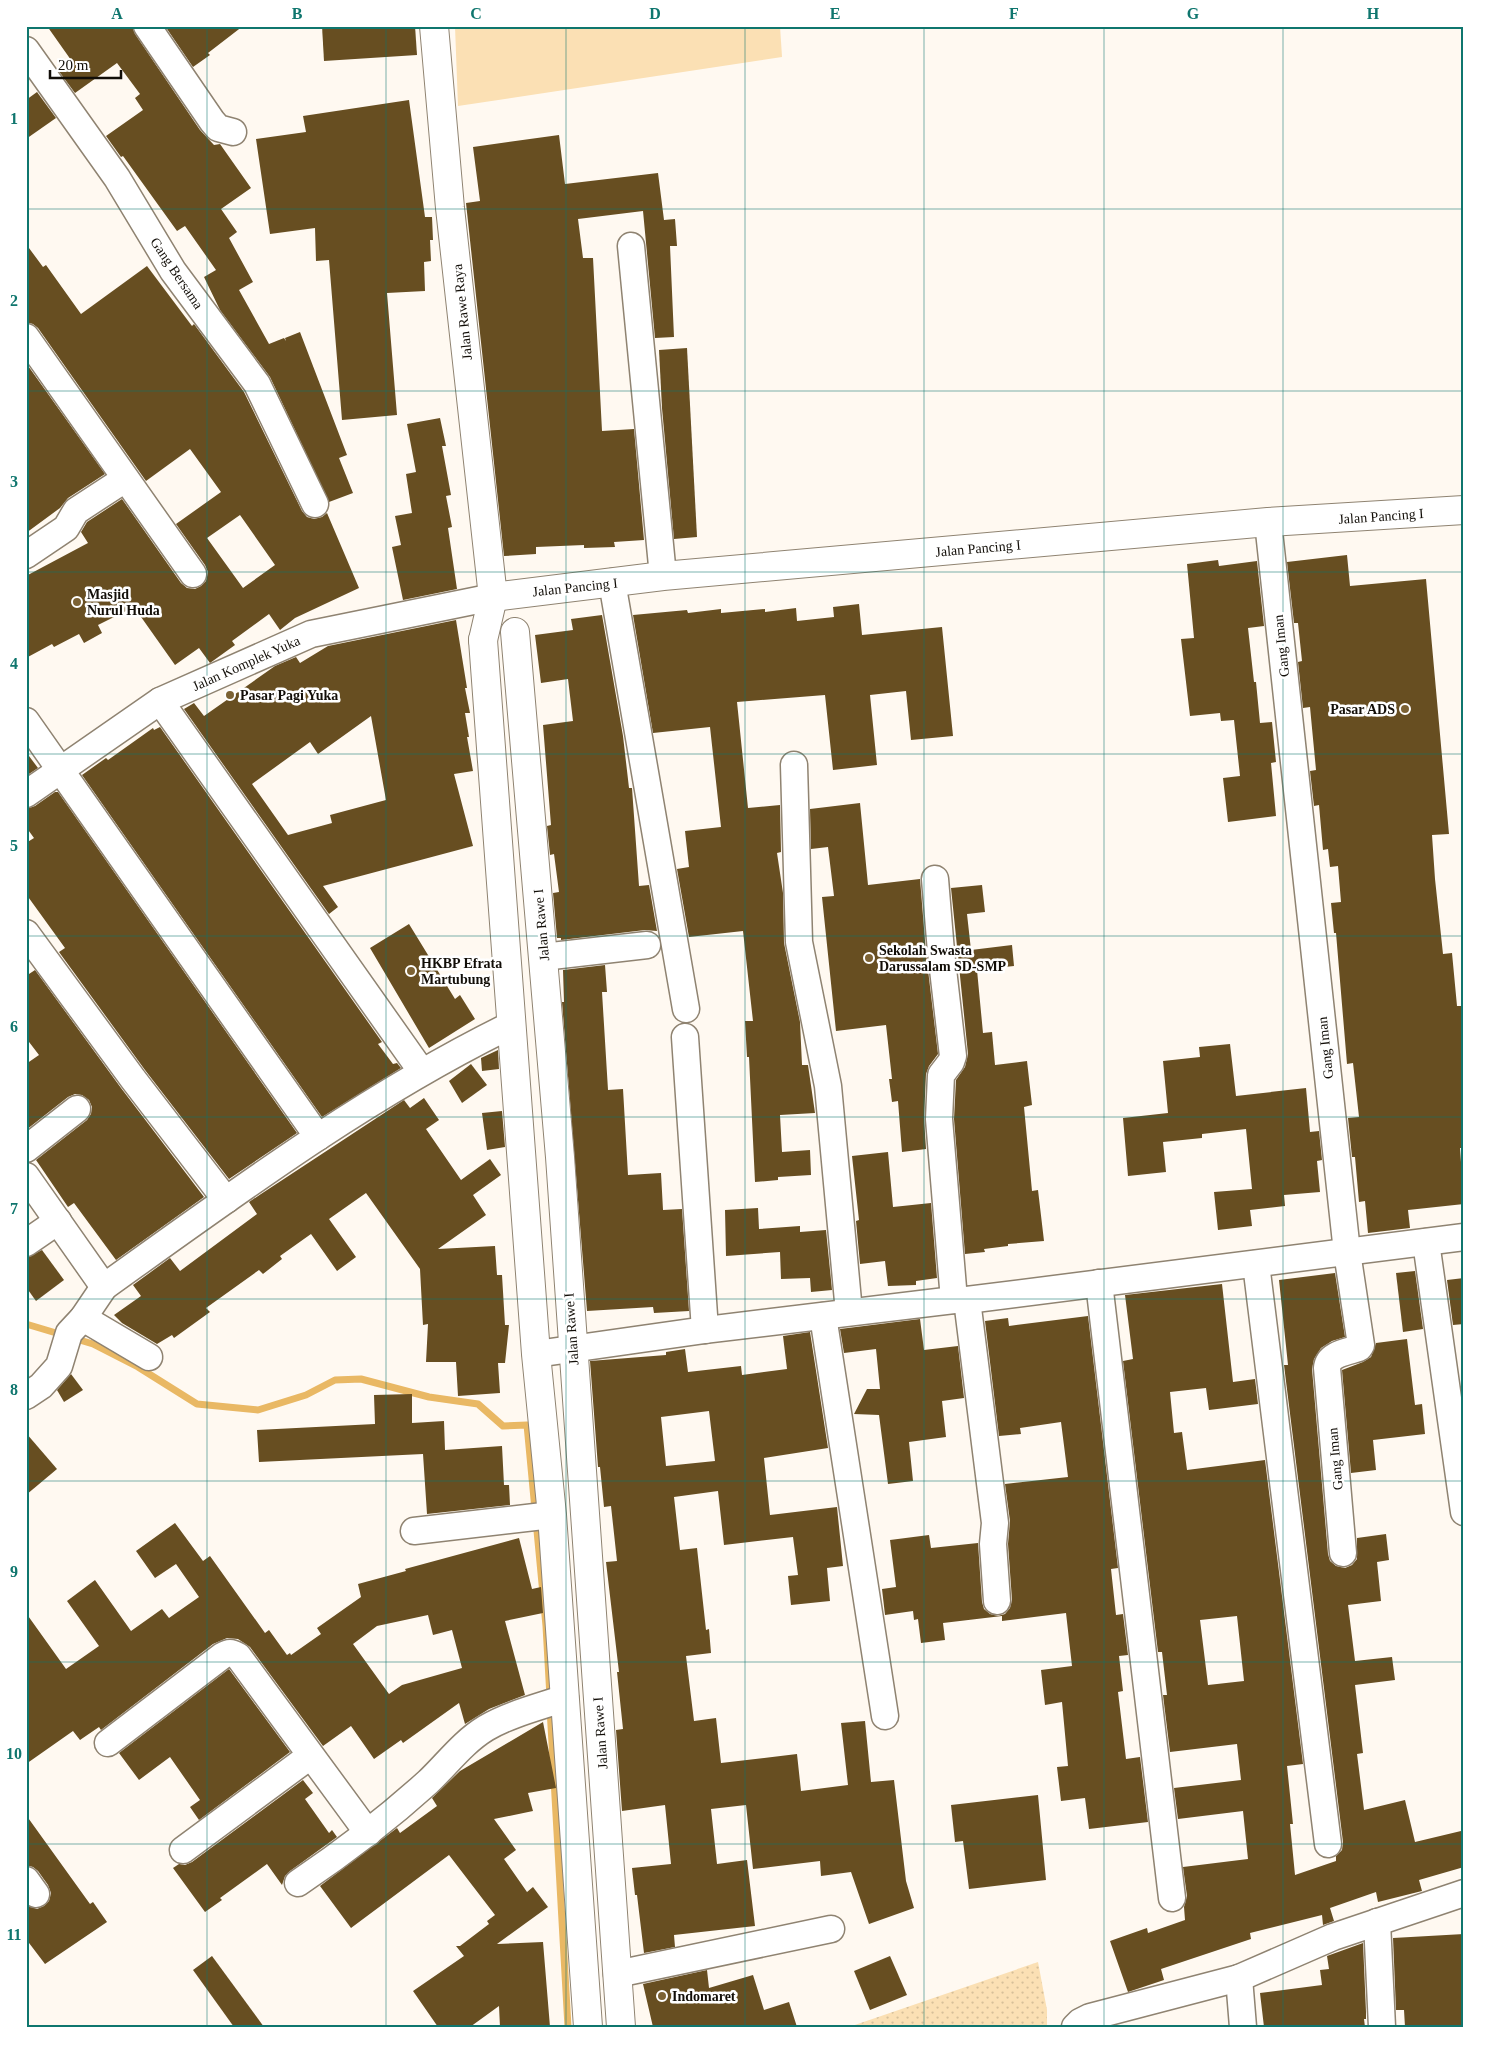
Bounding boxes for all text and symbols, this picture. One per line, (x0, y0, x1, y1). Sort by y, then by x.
text: A (111, 5, 123, 22)
text: B (292, 5, 303, 22)
text: C (470, 5, 482, 22)
text: D (649, 5, 661, 22)
text: E (830, 5, 840, 22)
text: F (1009, 5, 1019, 22)
text: G (1187, 5, 1200, 22)
text: H (1367, 5, 1380, 22)
scale bar (50, 48, 121, 80)
text: 20 m (58, 57, 89, 73)
text: 1 (10, 110, 18, 127)
street label: Gang Bersama (147, 235, 206, 312)
street label: Jalan Rawe Raya (450, 262, 475, 361)
text: 2 (10, 292, 18, 309)
text: 3 (10, 473, 18, 490)
street label: Jalan Pancing I (1338, 506, 1425, 527)
street label: Jalan Pancing I (935, 537, 1022, 560)
street label: Jalan Pancing I (532, 576, 619, 599)
place label: Masjid Nurul Huda (87, 587, 160, 618)
marker: Masjid Nurul Huda (71, 596, 83, 608)
street label: Gang Iman (1271, 614, 1292, 678)
street label: Jalan Komplek Yuka (190, 633, 303, 694)
text: 4 (10, 655, 18, 672)
place label: Pasar Pagi Yuka (240, 688, 338, 703)
marker: Pasar Pagi Yuka (224, 689, 236, 701)
place label: Pasar ADS (1330, 702, 1395, 717)
marker: Pasar ADS (1399, 703, 1411, 715)
text: 5 (10, 837, 18, 854)
street label: Jalan Rawe I (531, 888, 552, 962)
place label: Sekolah Swasta Darussalam SD-SMP (879, 943, 1007, 974)
marker: Sekolah Swasta Darussalam SD-SMP (863, 952, 875, 964)
place label: HKBP Efrata Martubung (421, 956, 502, 987)
marker: HKBP Efrata Martubung (405, 965, 417, 977)
street label: Gang Iman (1315, 1016, 1336, 1080)
text: 6 (10, 1018, 18, 1035)
text: 7 (10, 1200, 18, 1217)
street label: Jalan Rawe I (561, 1292, 582, 1366)
text: 8 (10, 1381, 18, 1398)
street label: Gang Iman (1325, 1427, 1346, 1491)
text: 9 (10, 1563, 18, 1580)
street label: Jalan Rawe I (590, 1696, 611, 1770)
text: 10 (6, 1745, 22, 1762)
text: 11 (6, 1926, 22, 1943)
place label: Indomaret (672, 1989, 736, 2004)
marker: Indomaret (656, 1990, 668, 2002)

